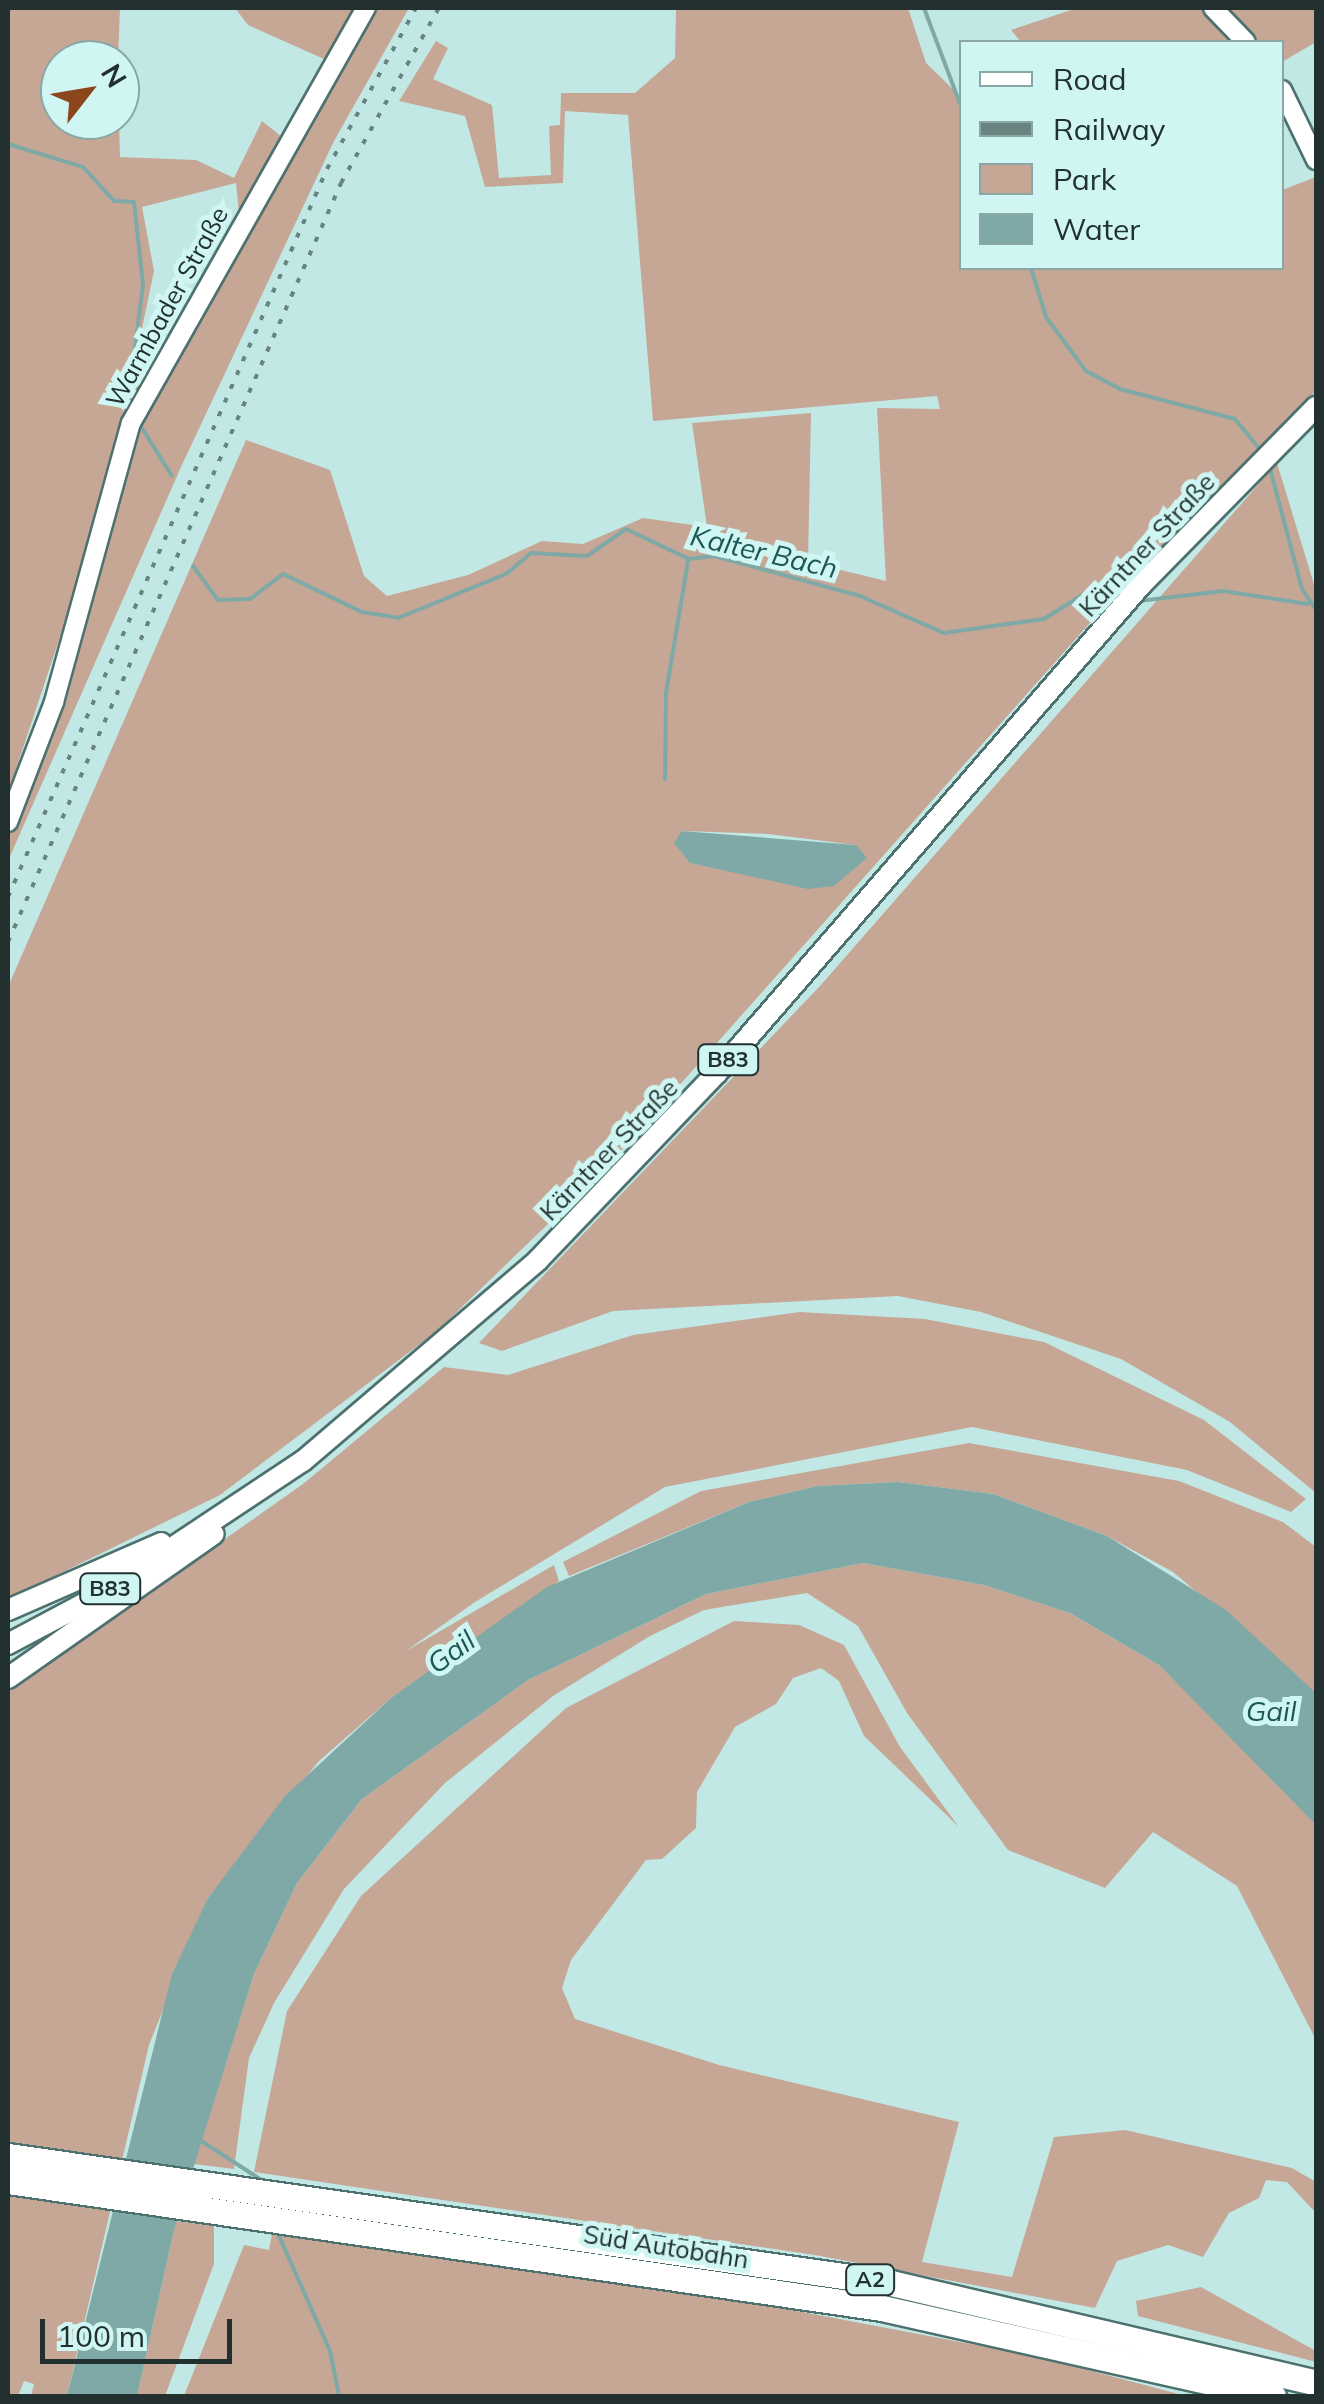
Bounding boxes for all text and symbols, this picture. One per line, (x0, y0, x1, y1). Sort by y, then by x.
north arrow (40, 40, 140, 140)
legend (959, 40, 1284, 270)
text: N (94, 57, 135, 93)
text: Road (1053, 60, 1127, 98)
text: Railway (1053, 110, 1166, 148)
text: Park (1053, 160, 1116, 198)
street label: Warmbader Straße (100, 202, 234, 412)
text: Water (1053, 210, 1140, 248)
street label: Kärntner Straße (1073, 467, 1221, 623)
water label: Kalter Bach (687, 519, 841, 585)
road number: B83 (696, 1043, 760, 1077)
street label: Kärntner Straße (534, 1073, 684, 1227)
road number: B83 (78, 1572, 142, 1606)
water label: Gail (421, 1624, 481, 1680)
water label: Gail (1246, 1694, 1296, 1728)
street label: Süd Autobahn (581, 2219, 751, 2275)
road number: A2 (845, 2263, 895, 2297)
scale bar (45, 2299, 238, 2361)
text: 100 m (57, 2317, 145, 2355)

